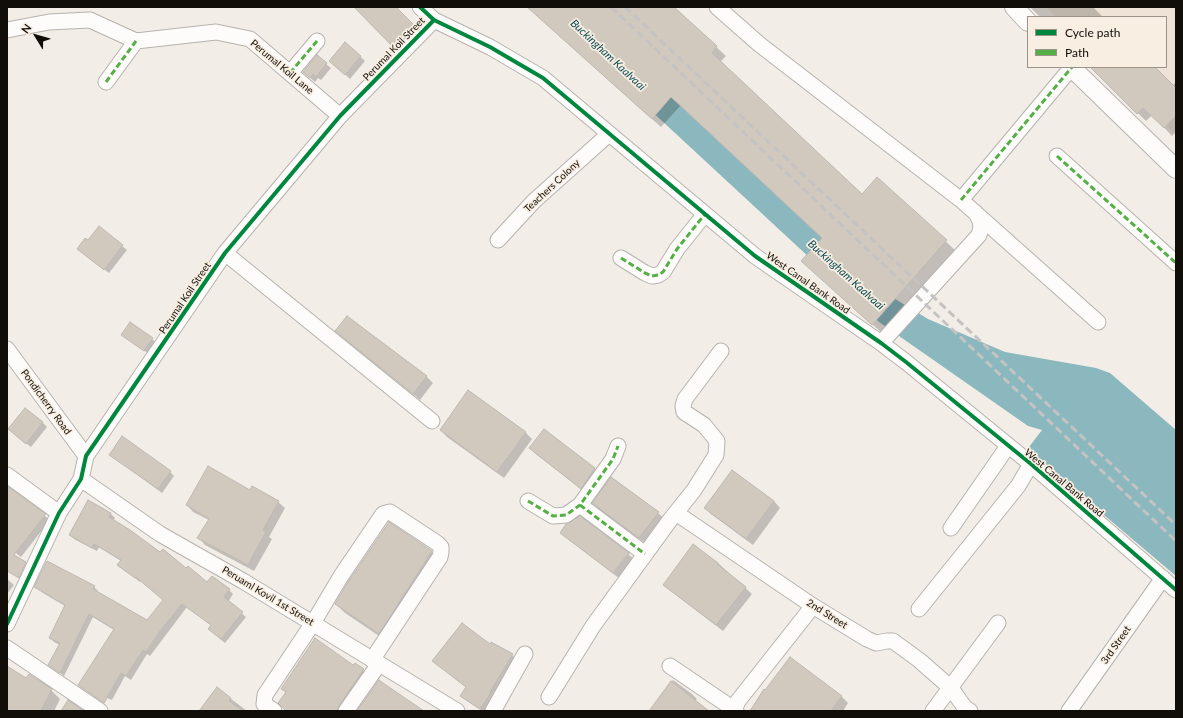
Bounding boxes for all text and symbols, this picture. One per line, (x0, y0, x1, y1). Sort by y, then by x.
street label: Perumal Koil Street (361, 15, 427, 83)
north arrow (16, 16, 56, 56)
legend (1027, 16, 1167, 68)
water label: Buckingham Kaalvaai (568, 17, 648, 93)
text: N (18, 21, 34, 36)
text: Cycle path (1065, 25, 1120, 40)
street label: Perumal Koil Lane (248, 37, 316, 97)
text: Path (1065, 45, 1089, 60)
street label: Teachers Colony (522, 157, 582, 215)
water label: Buckingham Kaalvaai (805, 237, 887, 313)
street label: West Canal Bank Road (764, 250, 852, 316)
street label: Perumal Koil Street (157, 260, 213, 336)
street label: Pondicherry Road (18, 367, 74, 437)
street label: West Canal Bank Road (1022, 446, 1106, 520)
street label: Peruaml Kovil 1st Street (220, 564, 316, 628)
street label: 2nd Street (804, 597, 850, 631)
street label: 3rd Street (1099, 624, 1133, 666)

